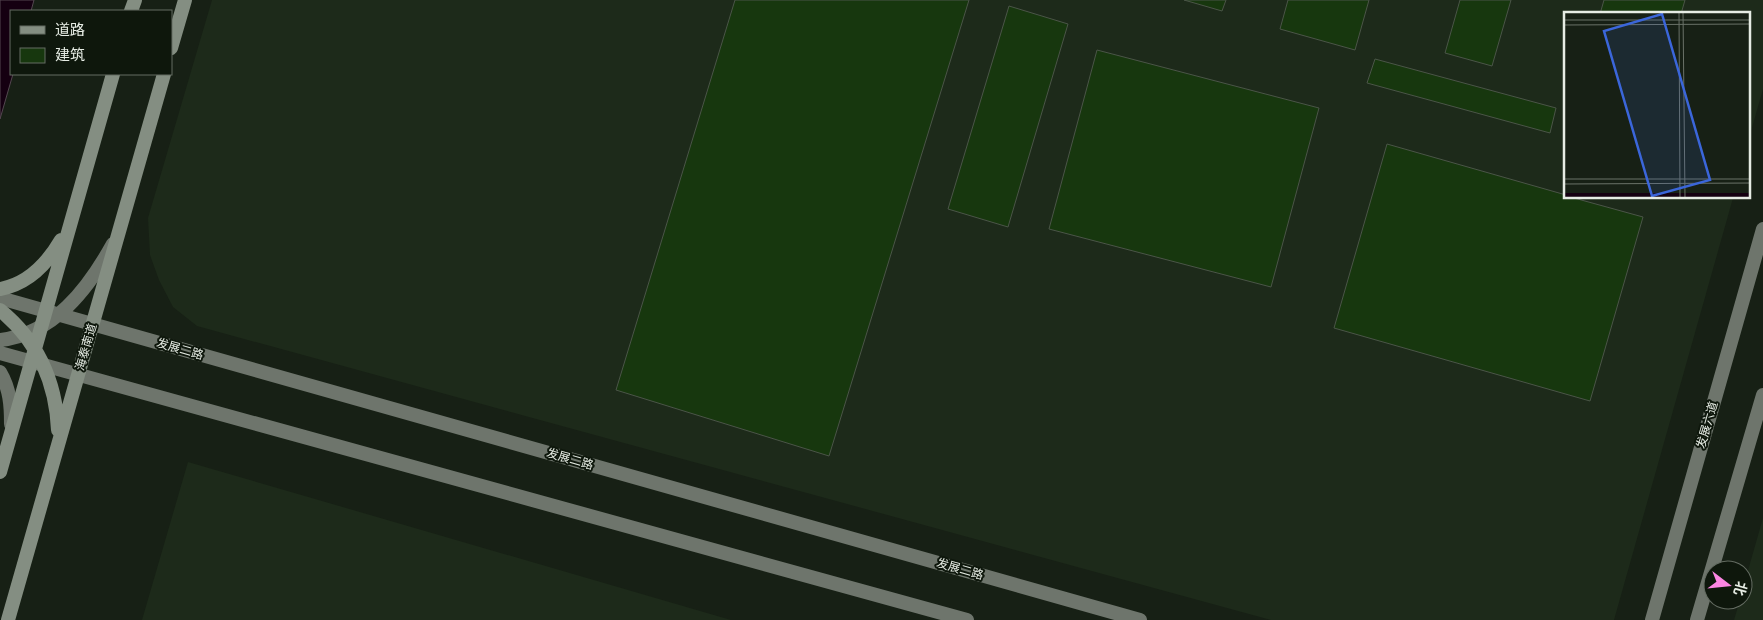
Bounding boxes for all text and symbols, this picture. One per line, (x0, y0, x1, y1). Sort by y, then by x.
legend (10, 10, 172, 75)
inset map (1564, 12, 1750, 199)
text: 道路 (55, 21, 85, 39)
text: 建筑 (55, 46, 85, 64)
street label: 海泰南道 (73, 322, 99, 372)
street label: 发展二路 (155, 336, 205, 362)
street label: 发展六道 (1694, 400, 1720, 450)
street label: 发展二路 (545, 446, 595, 472)
street label: 发展二路 (935, 556, 985, 582)
north arrow (1703, 560, 1753, 610)
text: 北 (1731, 580, 1750, 598)

